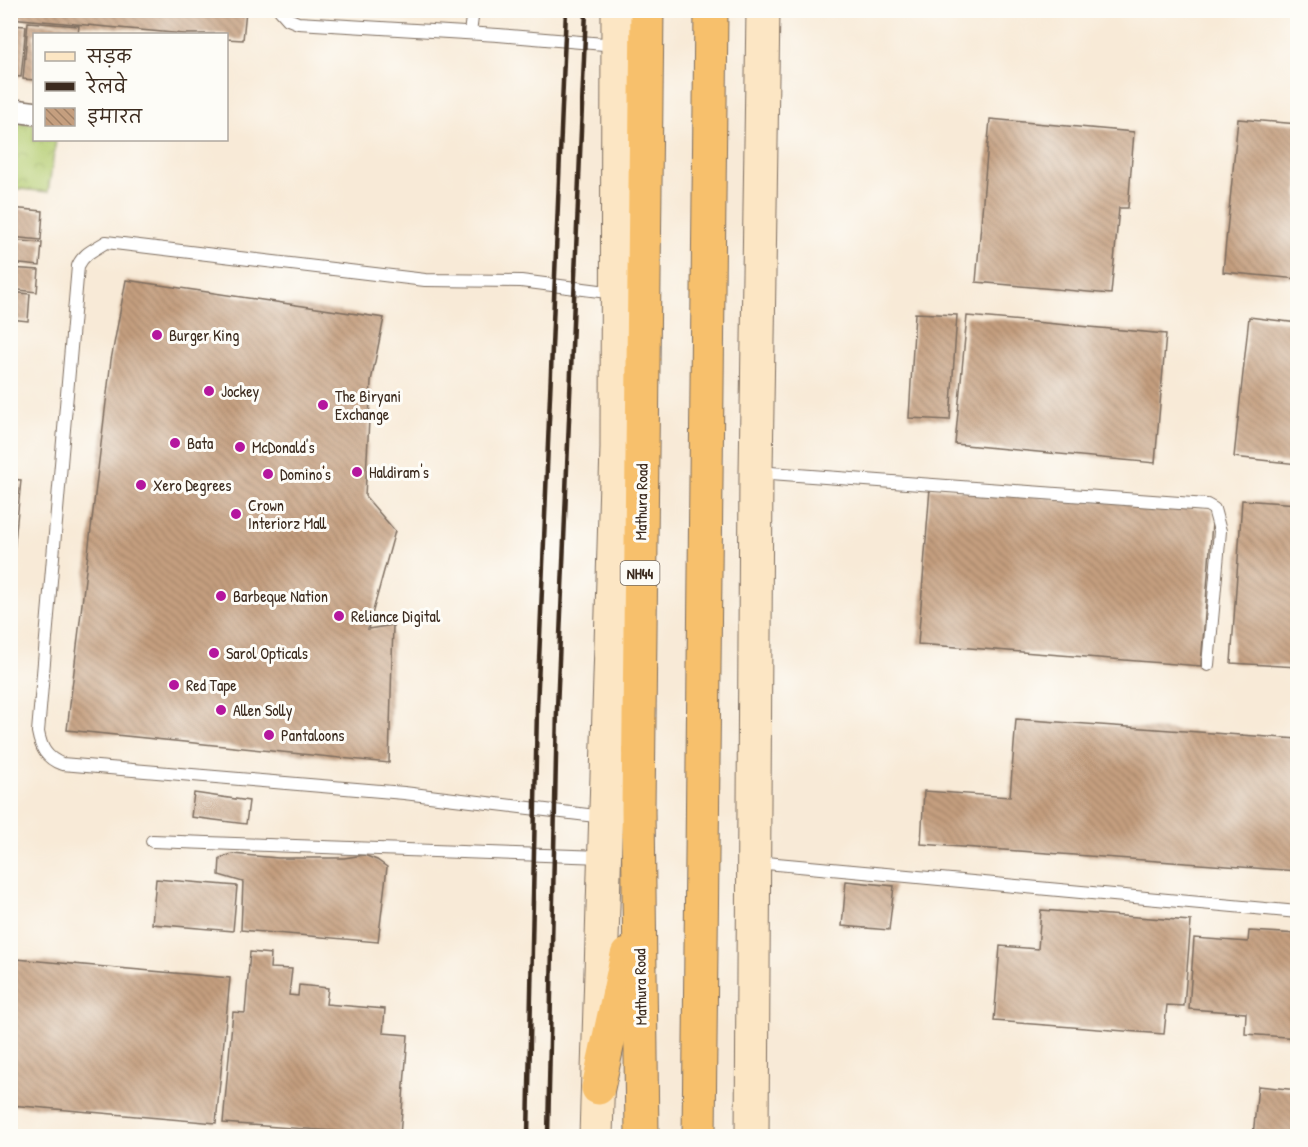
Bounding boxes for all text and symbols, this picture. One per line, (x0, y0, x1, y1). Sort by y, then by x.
legend (33, 33, 228, 141)
text: सड़क (86, 44, 132, 69)
text: रेलवे (85, 71, 128, 99)
text: इमारत (87, 104, 143, 129)
place label: Burger King (169, 324, 239, 346)
marker: Burger King (150, 328, 164, 342)
place label: Jockey (221, 380, 260, 402)
marker: Jockey (202, 384, 216, 398)
place label: The Biryani Exchange (335, 385, 401, 425)
marker: The Biryani Exchange (316, 398, 330, 412)
place label: Bata (187, 432, 213, 454)
marker: Bata (168, 436, 182, 450)
place label: McDonald's (252, 436, 315, 458)
marker: McDonald's (233, 440, 247, 454)
place label: Haldiram's (369, 461, 429, 483)
place label: Domino's (280, 463, 331, 485)
street label: Mathura Road (629, 463, 653, 541)
marker: Haldiram's (350, 465, 364, 479)
marker: Domino's (261, 467, 275, 481)
place label: Xero Degrees (153, 474, 231, 496)
marker: Xero Degrees (134, 478, 148, 492)
place label: Crown Interiorz Mall (248, 494, 327, 534)
marker: Crown Interiorz Mall (229, 507, 243, 521)
road number: NH44 (620, 561, 660, 585)
place label: Barbeque Nation (233, 585, 328, 607)
marker: Barbeque Nation (214, 589, 228, 603)
place label: Reliance Digital (351, 605, 441, 627)
marker: Reliance Digital (332, 609, 346, 623)
place label: Sarol Opticals (226, 642, 308, 664)
marker: Sarol Opticals (207, 646, 221, 660)
place label: Red Tape (186, 674, 237, 696)
marker: Red Tape (167, 678, 181, 692)
place label: Allen Solly (233, 699, 293, 721)
marker: Allen Solly (214, 703, 228, 717)
place label: Pantaloons (281, 724, 345, 746)
marker: Pantaloons (262, 728, 276, 742)
street label: Mathura Road (628, 948, 652, 1026)

